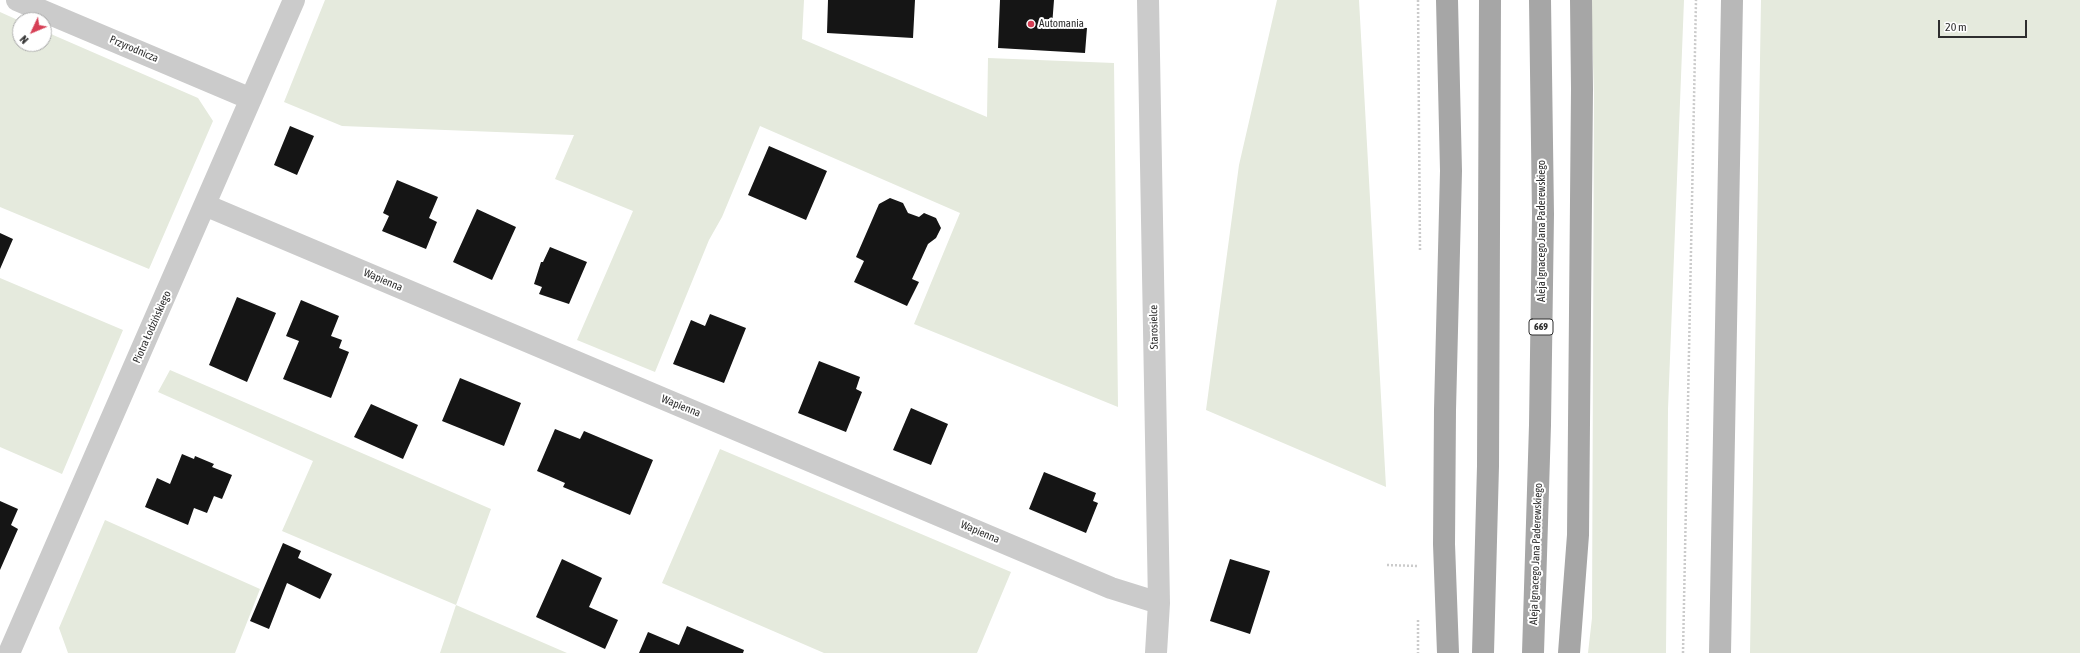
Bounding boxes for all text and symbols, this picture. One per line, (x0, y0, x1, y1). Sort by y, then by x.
north arrow (12, 12, 52, 52)
scale bar (1940, 12, 2029, 38)
place label: Automania (1039, 17, 1084, 31)
marker: Automania (1026, 19, 1036, 29)
text: 20 m (1945, 20, 1967, 34)
text: N (18, 33, 31, 46)
street label: Przyrodnicza (108, 33, 160, 65)
street label: Aleja Ignacego Jana Paderewskiego (1535, 160, 1549, 302)
street label: Wapienna (361, 266, 405, 294)
street label: Piotra Łodzińskiego (130, 289, 174, 365)
street label: Starosielce (1147, 305, 1161, 349)
road number: 669 (1529, 319, 1553, 335)
street label: Wapienna (659, 392, 703, 420)
street label: Aleja Ignacego Jana Paderewskiego (1527, 483, 1545, 625)
street label: Wapienna (958, 518, 1002, 546)

